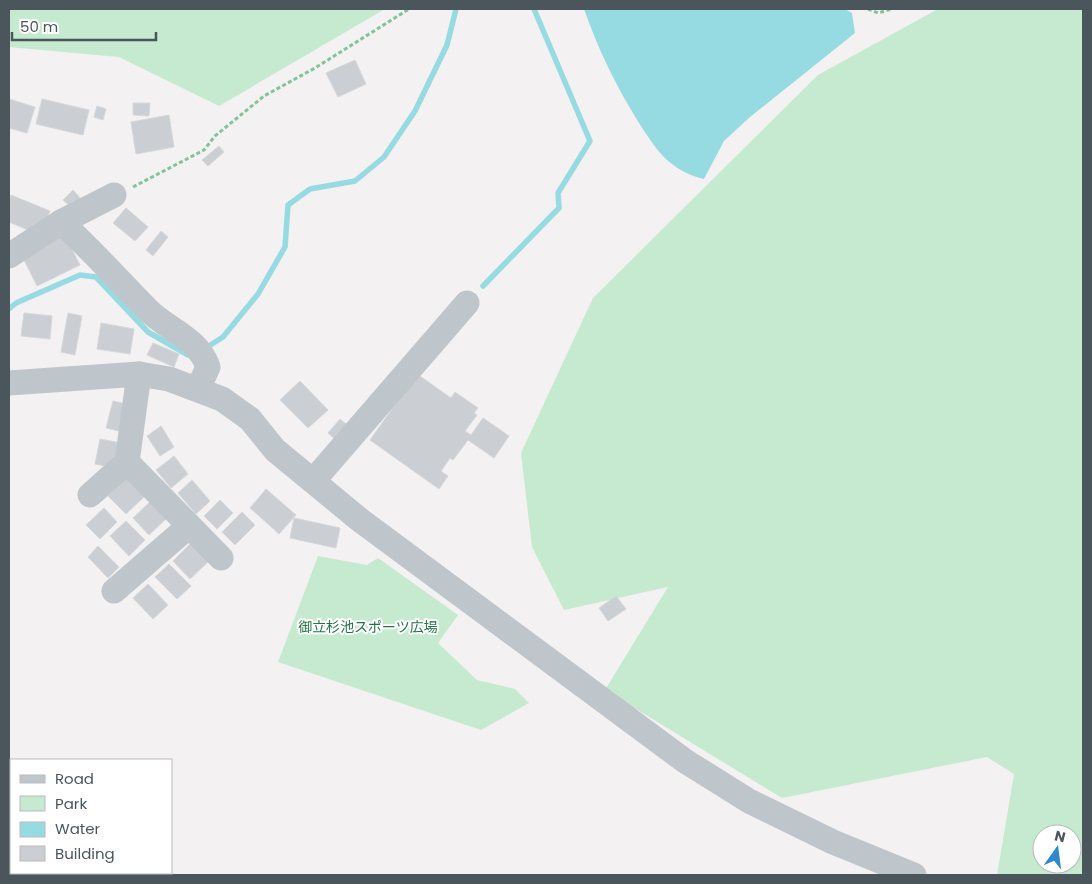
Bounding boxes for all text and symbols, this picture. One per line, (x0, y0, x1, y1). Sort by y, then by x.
scale bar (12, 10, 156, 42)
text: 50 m (20, 16, 58, 37)
park label: 御立杉池スポーツ広場 (298, 617, 438, 637)
legend (10, 759, 172, 874)
text: Road (55, 768, 94, 789)
text: Park (55, 793, 87, 814)
text: Water (55, 818, 101, 839)
north arrow (1032, 824, 1082, 874)
text: N (1053, 825, 1068, 847)
text: Building (55, 843, 115, 864)

